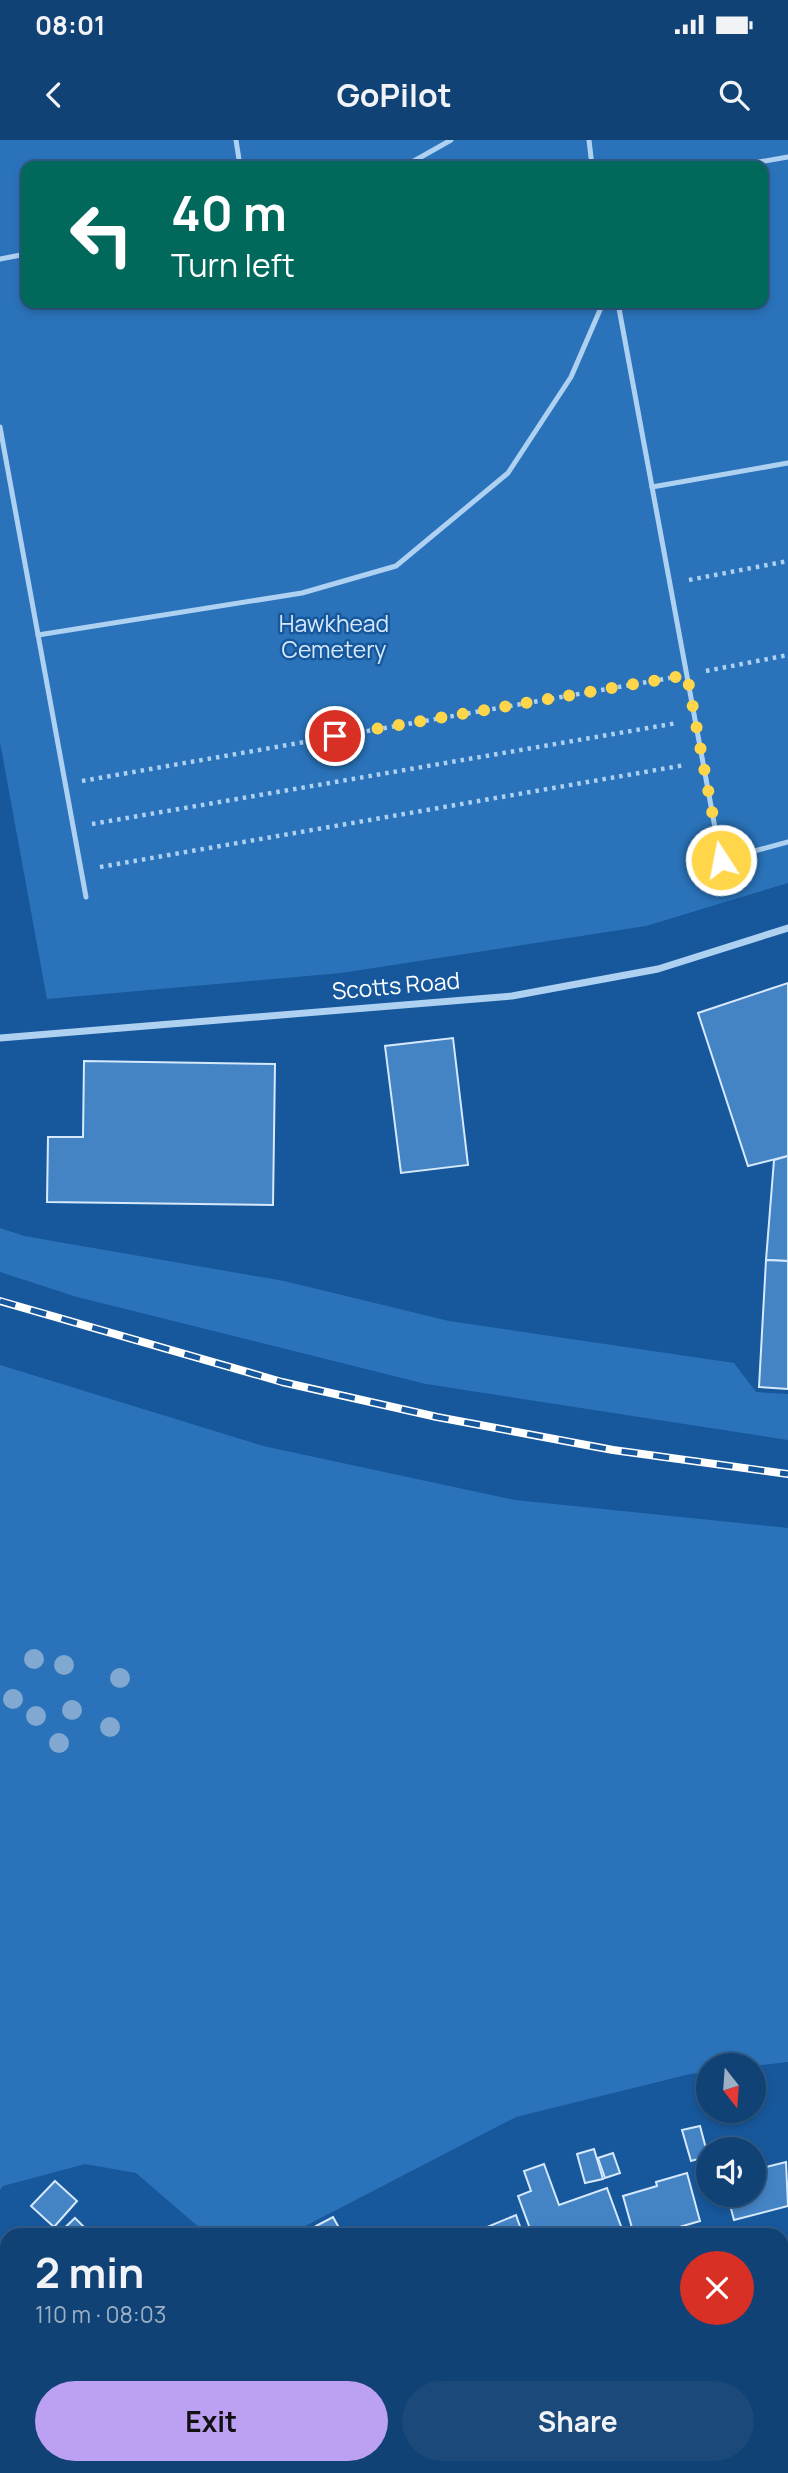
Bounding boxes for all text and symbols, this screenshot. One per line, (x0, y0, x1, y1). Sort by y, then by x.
text: 08:01 (35, 7, 105, 43)
text: GoPilot (336, 73, 452, 117)
icon: back (35, 76, 73, 114)
icon: search (715, 76, 753, 114)
text: 40 m (171, 179, 287, 246)
icon: left (56, 189, 147, 280)
text: Turn left (171, 243, 295, 287)
park label: Hawkhead Cemetery (279, 607, 389, 665)
pin (305, 706, 365, 766)
icon: arrive (316, 717, 354, 755)
position arrow (684, 823, 758, 897)
street label: Scotts Road (331, 963, 461, 1007)
north arrow (696, 2053, 766, 2123)
map controls (696, 2053, 766, 2207)
button: sound (696, 2137, 766, 2207)
text: 2 min (35, 2243, 144, 2301)
button: close (680, 2251, 754, 2325)
text: 110 m · 08:03 (35, 2298, 167, 2330)
button: Exit (35, 2381, 388, 2461)
button: Share (402, 2381, 754, 2461)

